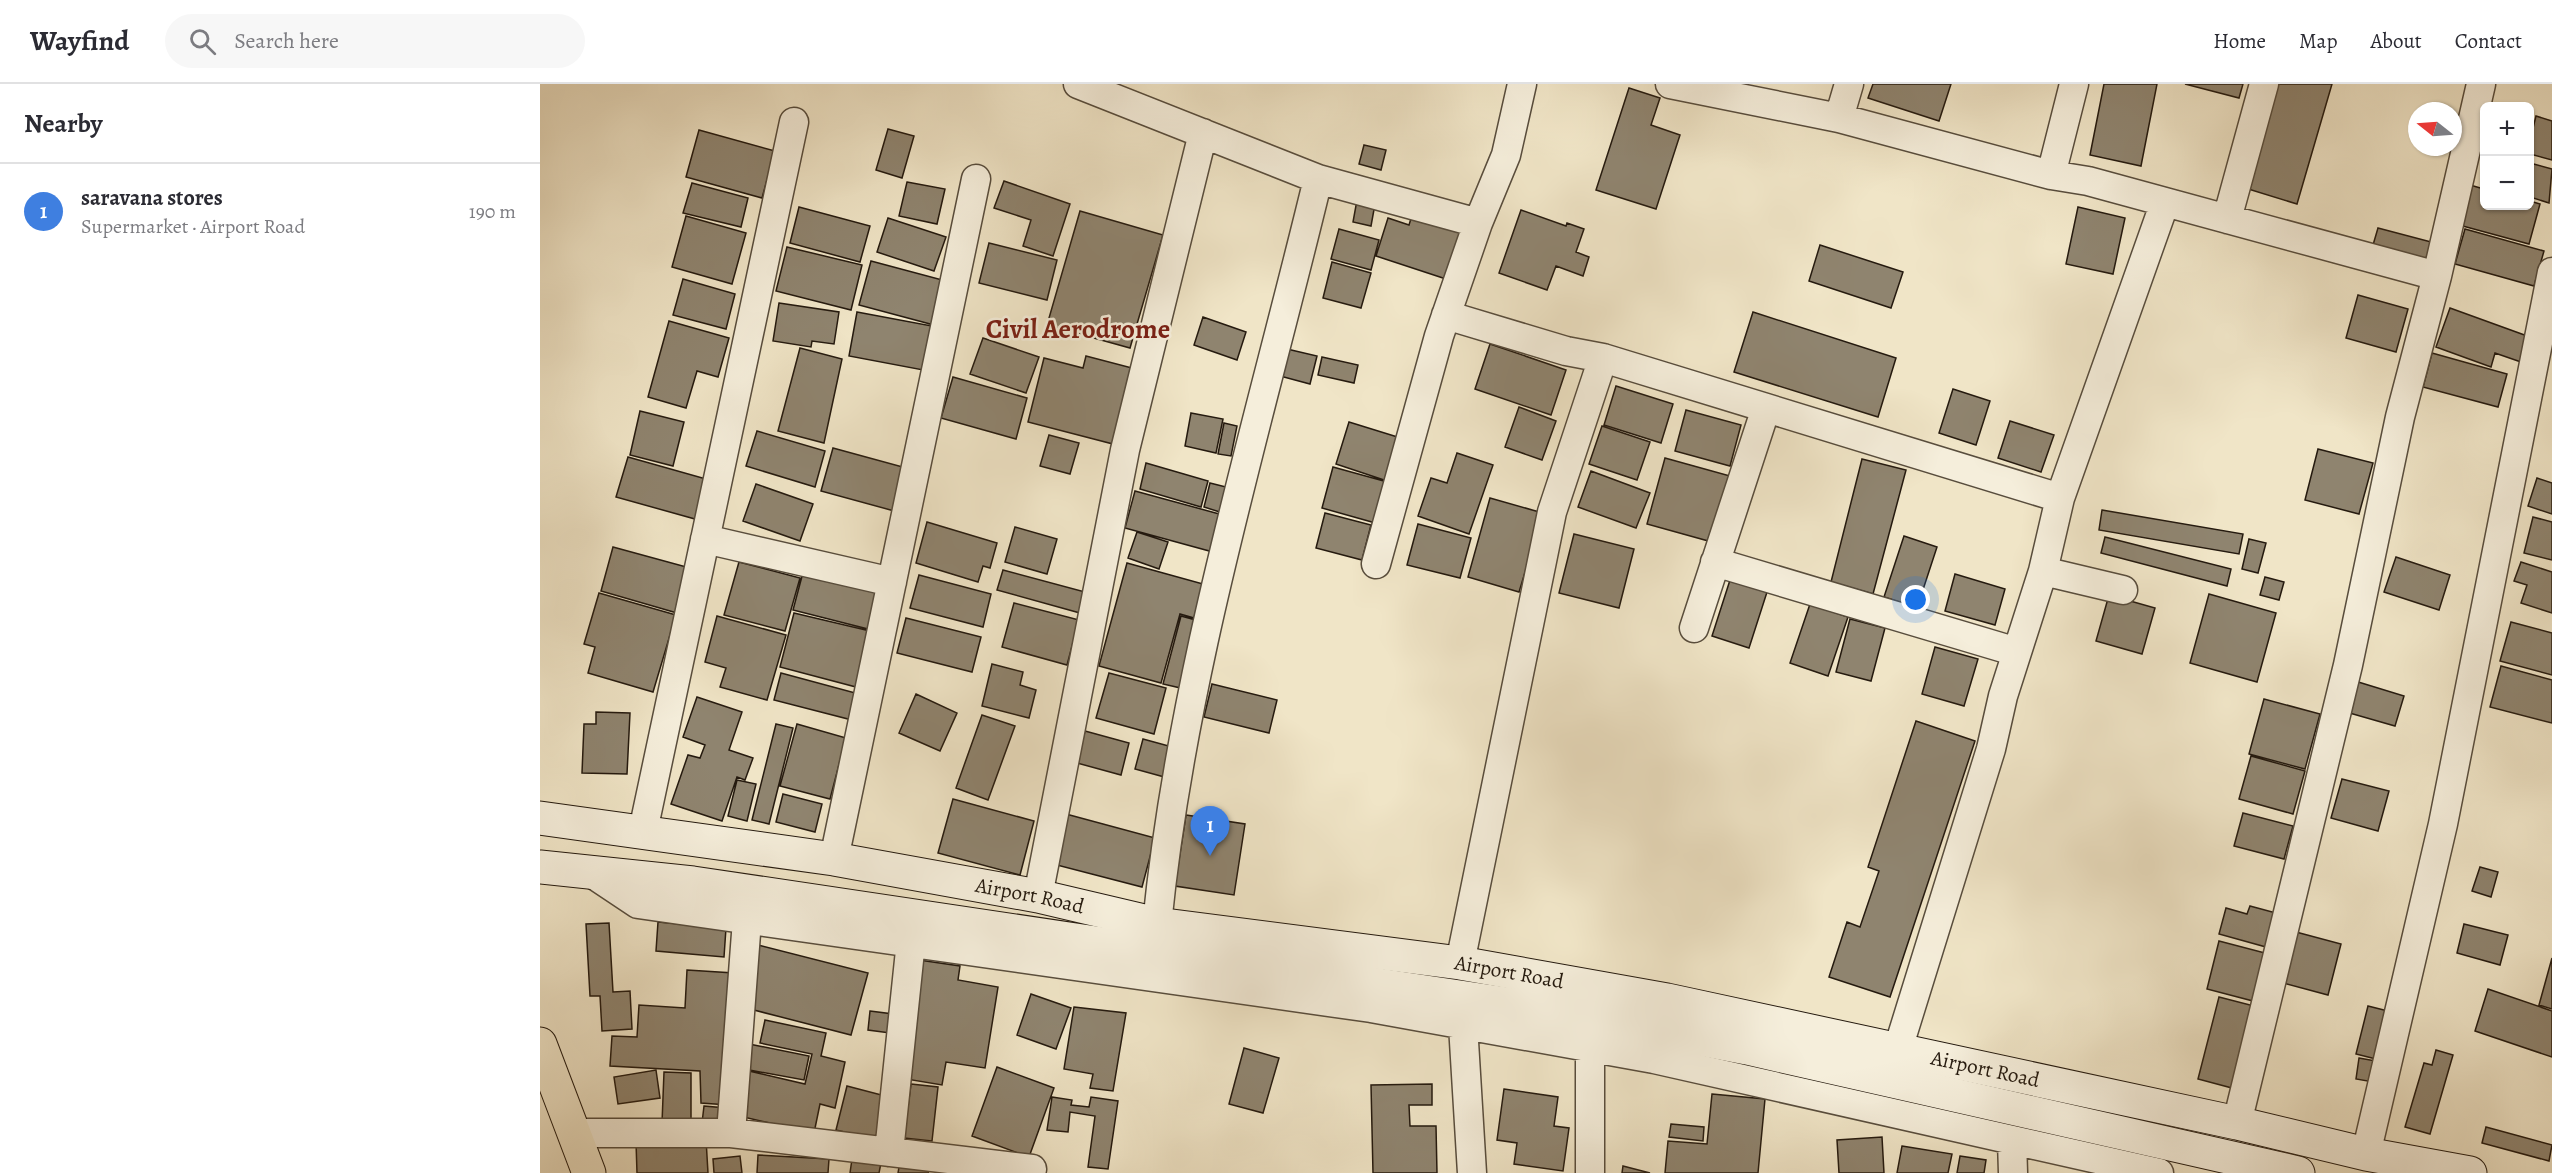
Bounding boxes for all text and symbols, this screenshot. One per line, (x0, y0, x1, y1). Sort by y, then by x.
search box (165, 14, 585, 68)
text: Wayfind (30, 22, 129, 60)
icon: search (186, 25, 219, 58)
text: Search here (234, 26, 339, 56)
text: Home (2213, 27, 2266, 55)
text: Map (2299, 27, 2337, 55)
text: About (2370, 27, 2422, 55)
text: Contact (2455, 27, 2522, 55)
north arrow (2408, 102, 2462, 156)
map controls (2480, 102, 2534, 210)
button: + (2480, 102, 2534, 156)
text: Nearby (24, 106, 103, 141)
button: − (2480, 156, 2534, 210)
text: saravana stores (81, 183, 223, 213)
text: 1 (40, 198, 47, 225)
text: 190 m (469, 198, 516, 225)
text: Supermarket · Airport Road (81, 213, 305, 240)
district label: Civil Aerodrome (986, 311, 1170, 347)
your location (1901, 585, 1930, 614)
pin: 1 (1190, 806, 1230, 856)
street label: Airport Road (972, 871, 1088, 921)
street label: Airport Road (1452, 948, 1567, 995)
street label: Airport Road (1928, 1043, 2043, 1094)

